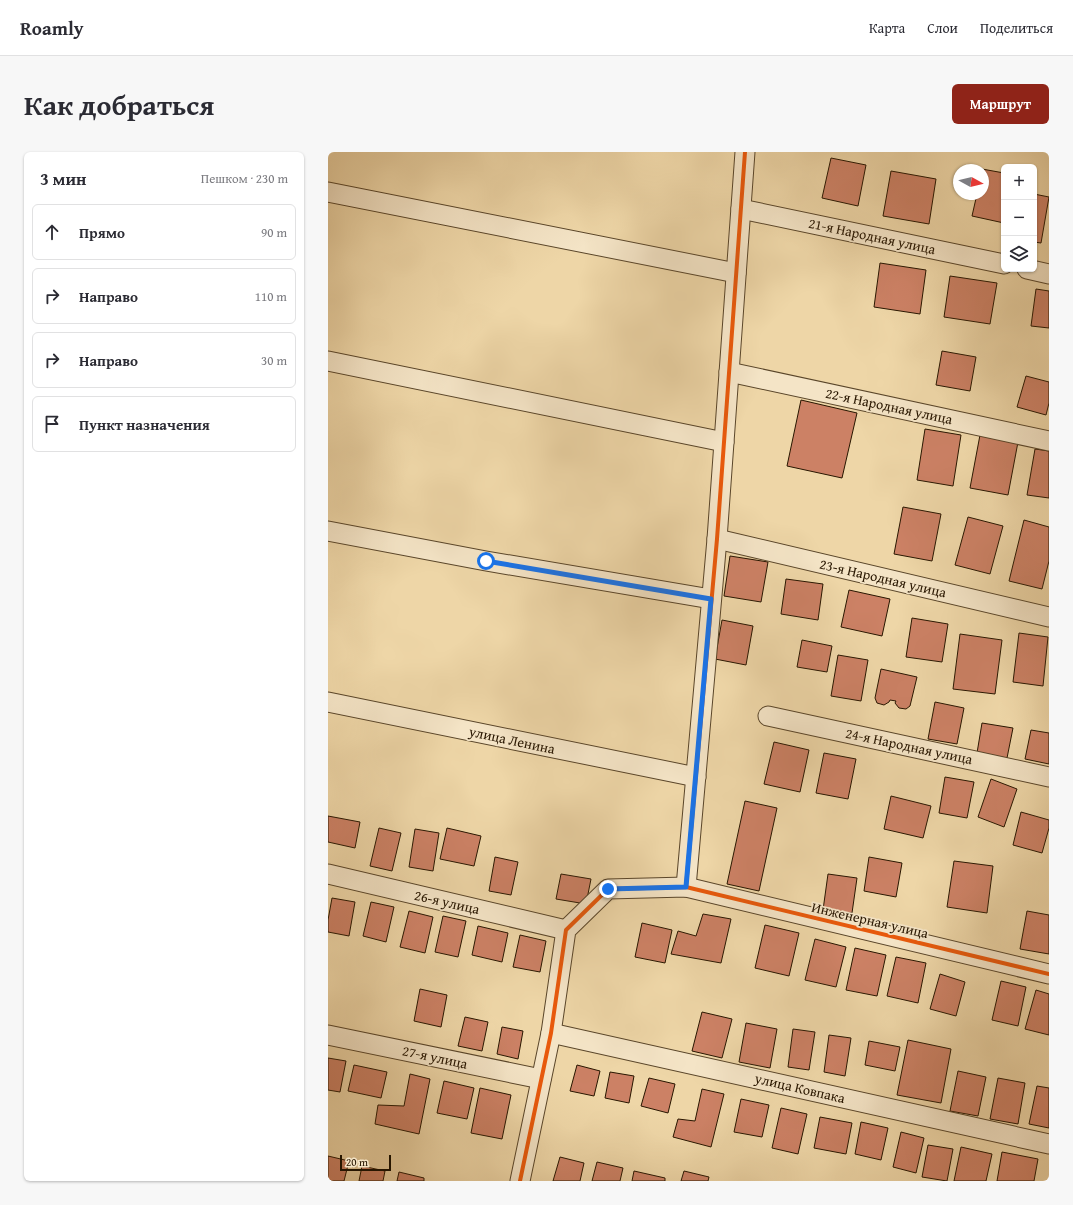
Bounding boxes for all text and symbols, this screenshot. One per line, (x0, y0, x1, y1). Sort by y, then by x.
text: Roamly (20, 14, 84, 42)
text: Карта (869, 18, 905, 38)
text: Слои (927, 18, 958, 38)
text: Поделиться (980, 18, 1053, 38)
text: Как добраться (24, 84, 214, 125)
button: Маршрут (952, 84, 1049, 124)
north arrow (953, 164, 989, 200)
map controls (1001, 164, 1037, 272)
button: + (1001, 164, 1037, 200)
text: 3 мин (40, 166, 86, 191)
text: Пешком · 230 m (201, 169, 288, 188)
button: − (1001, 200, 1037, 236)
street label: 21-я Народная улица (807, 213, 938, 259)
icon: ahead (41, 221, 63, 243)
text: Прямо (79, 222, 125, 243)
text: 90 m (261, 223, 287, 242)
button: layers (1001, 236, 1037, 272)
icon: right (41, 285, 63, 307)
text: Направо (79, 286, 138, 307)
text: 110 m (255, 287, 287, 306)
icon: right (41, 349, 63, 371)
text: Направо (79, 350, 138, 371)
text: 30 m (261, 351, 287, 370)
street label: 22-я Народная улица (824, 383, 955, 429)
icon: arrive (41, 413, 63, 435)
text: Пункт назначения (79, 414, 210, 435)
route start (477, 552, 495, 570)
street label: 23-я Народная улица (818, 554, 949, 602)
street label: улица Ленина (466, 721, 557, 759)
street label: 24-я Народная улица (844, 723, 975, 769)
route end (599, 880, 617, 898)
street label: 26-я улица (412, 885, 482, 919)
street label: Инженерная улица (810, 897, 931, 943)
street label: 27-я улица (401, 1040, 470, 1074)
street label: улица Ковпака (752, 1068, 847, 1108)
scale bar (340, 1153, 391, 1172)
text: 20 m (346, 1154, 368, 1170)

